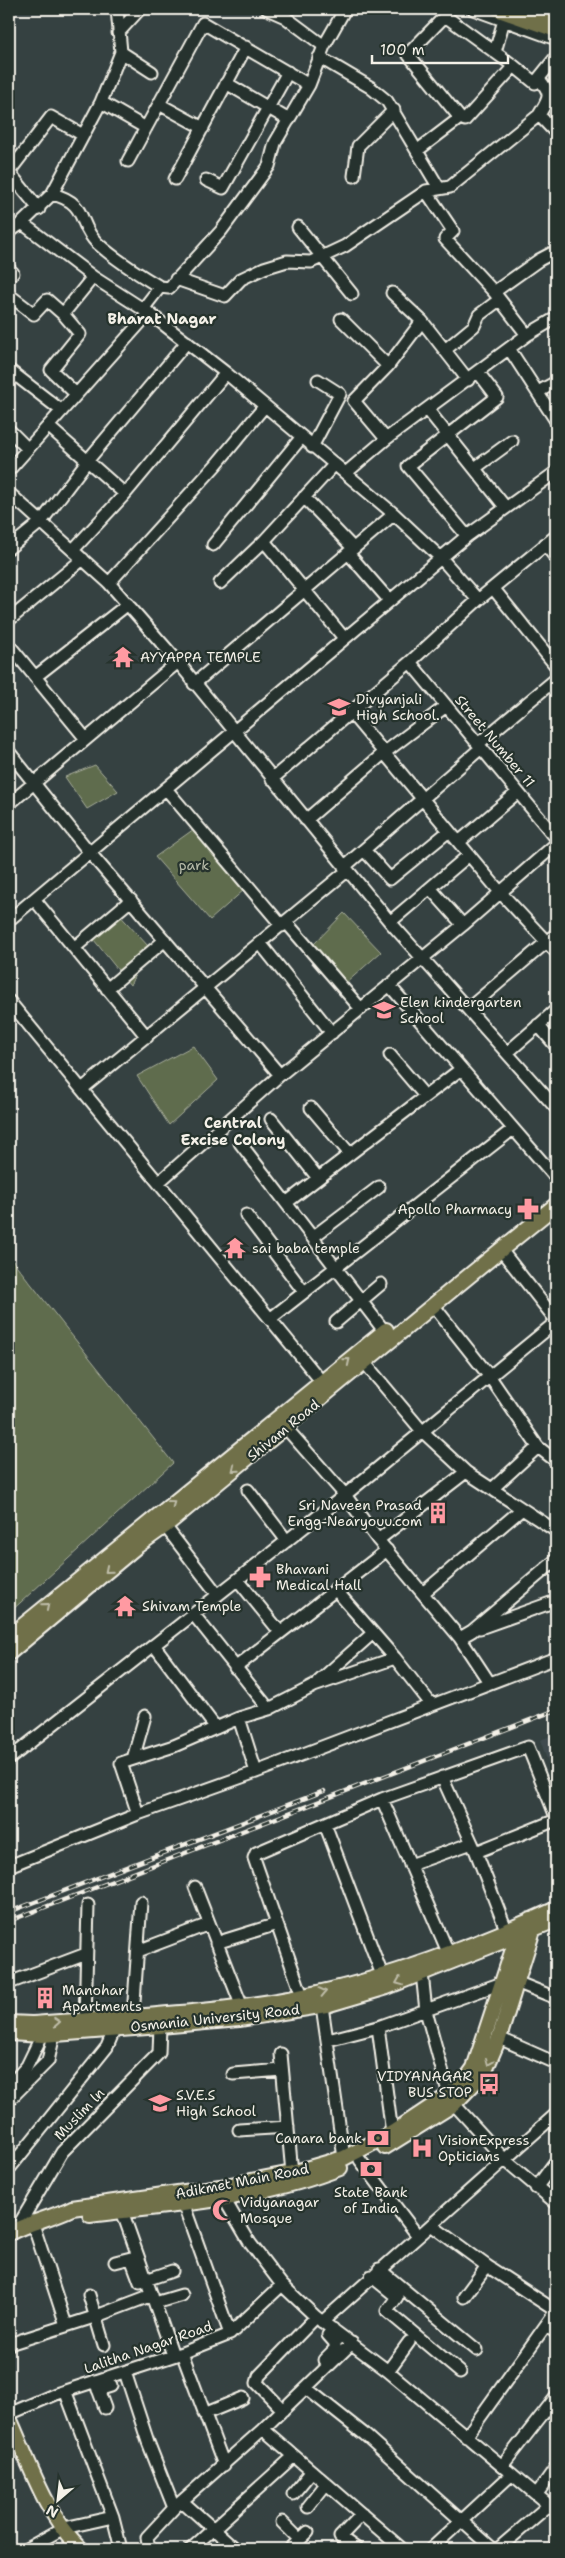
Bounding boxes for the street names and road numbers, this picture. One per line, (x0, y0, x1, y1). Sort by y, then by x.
street label: Street Number 11 (451, 691, 539, 791)
street label: Shivam Road (243, 1395, 323, 1465)
street label: Osmania University Road (130, 2000, 300, 2036)
street label: Muslim ln (50, 2084, 108, 2144)
street label: Adikmet Main Road (174, 2159, 310, 2203)
street label: Lalitha Nagar Road (81, 2317, 215, 2377)

